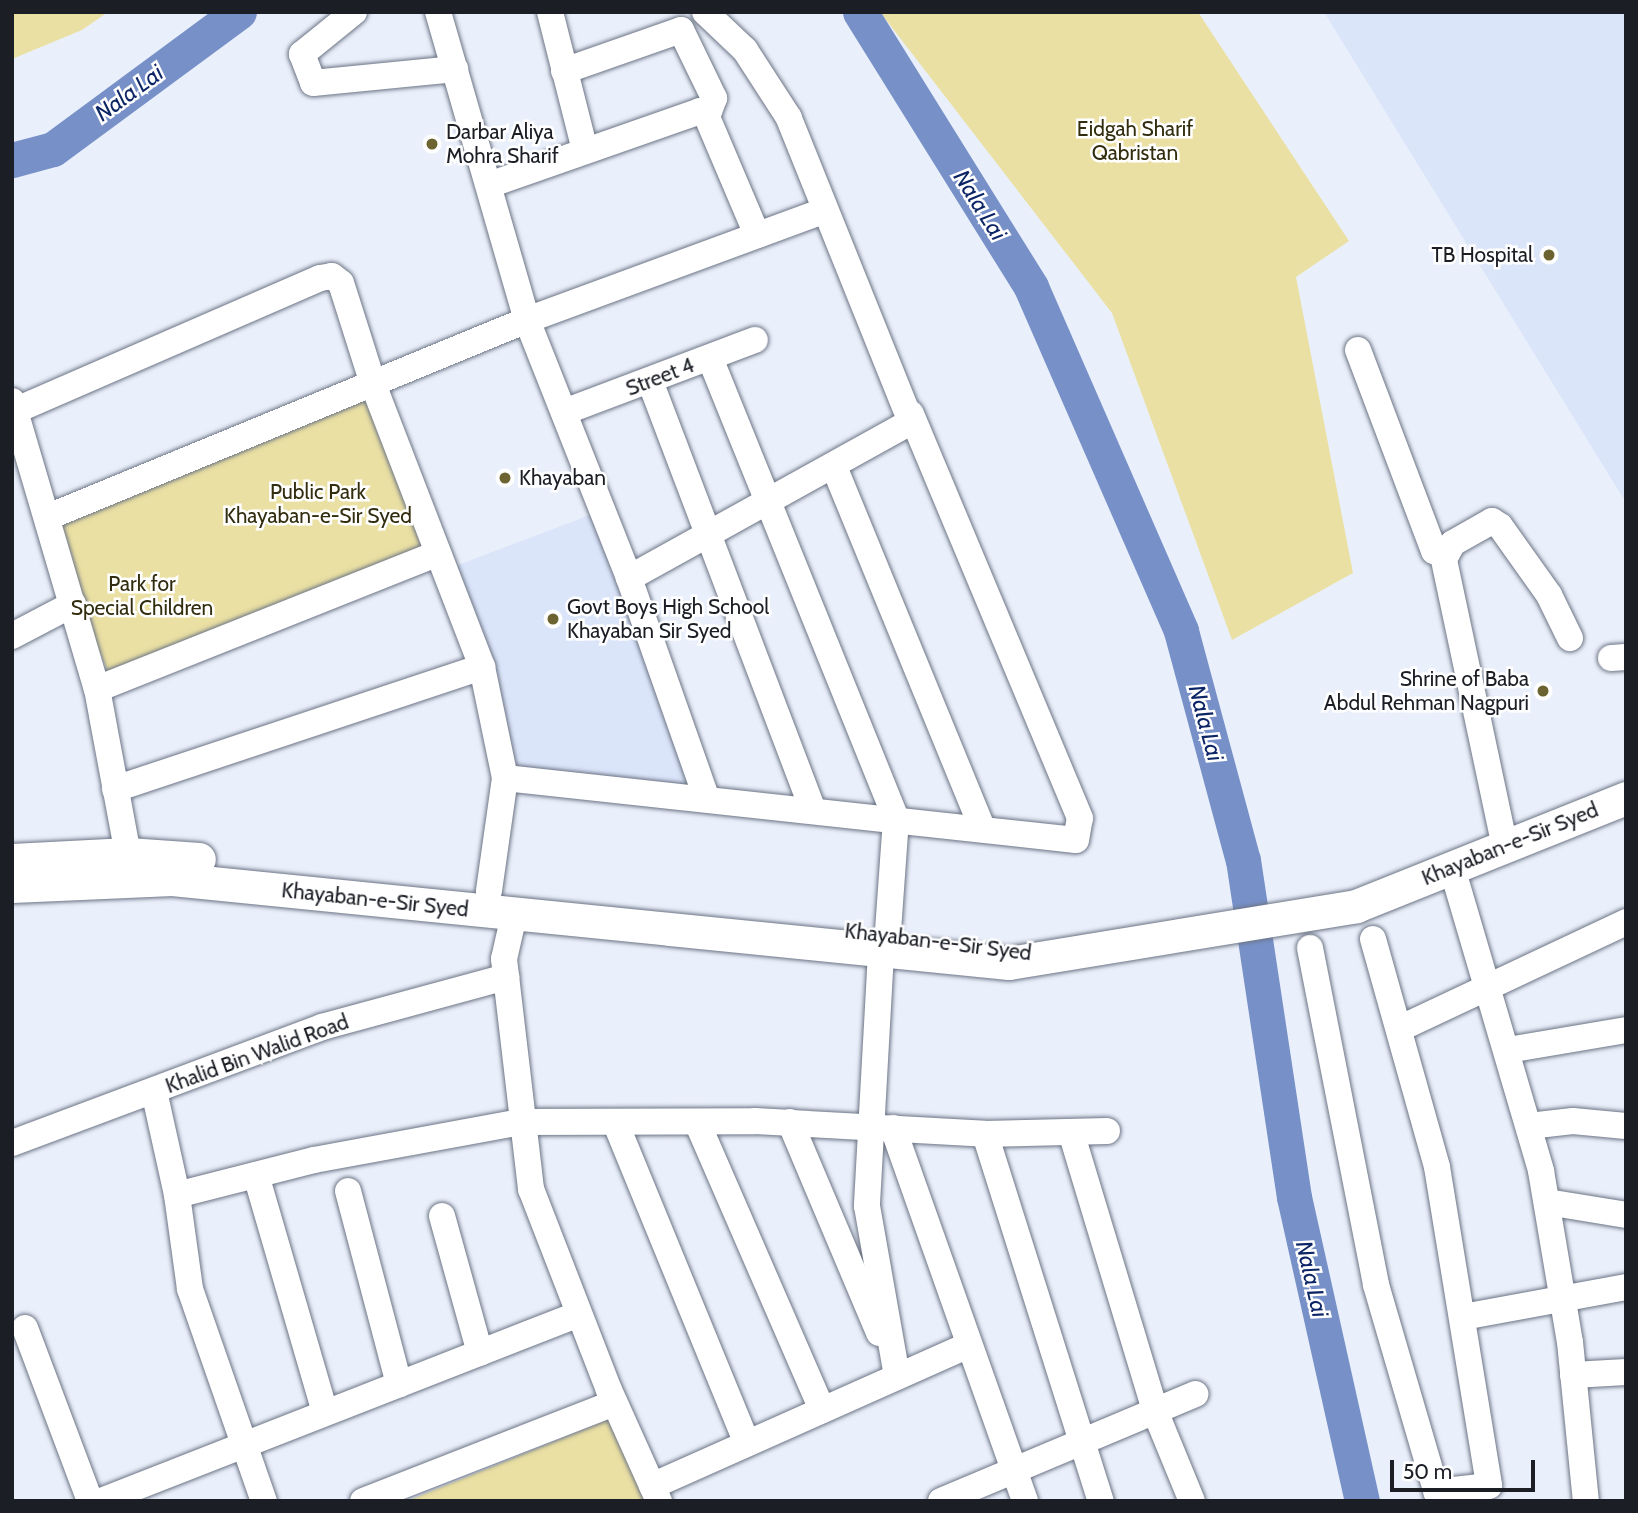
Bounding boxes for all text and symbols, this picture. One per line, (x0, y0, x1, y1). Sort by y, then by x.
water label: Nala Lai (89, 59, 169, 127)
park label: Eidgah Sharif Qabristan (1077, 116, 1193, 166)
place label: Darbar Aliya Mohra Sharif (446, 119, 559, 169)
marker: Darbar Aliya Mohra Sharif (424, 136, 440, 152)
water label: Nala Lai (948, 165, 1012, 245)
place label: TB Hospital (1432, 242, 1533, 268)
marker: TB Hospital (1539, 245, 1559, 265)
street label: Street 4 (622, 353, 698, 401)
place label: Khayaban (519, 465, 606, 491)
marker: Khayaban (497, 470, 513, 486)
park label: Public Park Khayaban-e-Sir Syed (224, 479, 412, 529)
park label: Park for Special Children (71, 571, 213, 621)
place label: Govt Boys High School Khayaban Sir Syed (567, 594, 769, 644)
marker: Govt Boys High School Khayaban Sir Syed (545, 611, 561, 627)
place label: Shrine of Baba Abdul Rehman Nagpuri (1324, 666, 1529, 716)
water label: Nala Lai (1183, 682, 1229, 764)
marker: Shrine of Baba Abdul Rehman Nagpuri (1535, 683, 1551, 699)
street label: Khayaban-e-Sir Syed (1418, 797, 1602, 891)
street label: Khayaban-e-Sir Syed (280, 878, 470, 922)
street label: Khayaban-e-Sir Syed (843, 918, 1033, 966)
street label: Khalid Bin Walid Road (162, 1009, 352, 1099)
water label: Nala Lai (1290, 1238, 1334, 1320)
scale bar (1393, 1446, 1538, 1490)
text: 50 m (1403, 1459, 1452, 1484)

